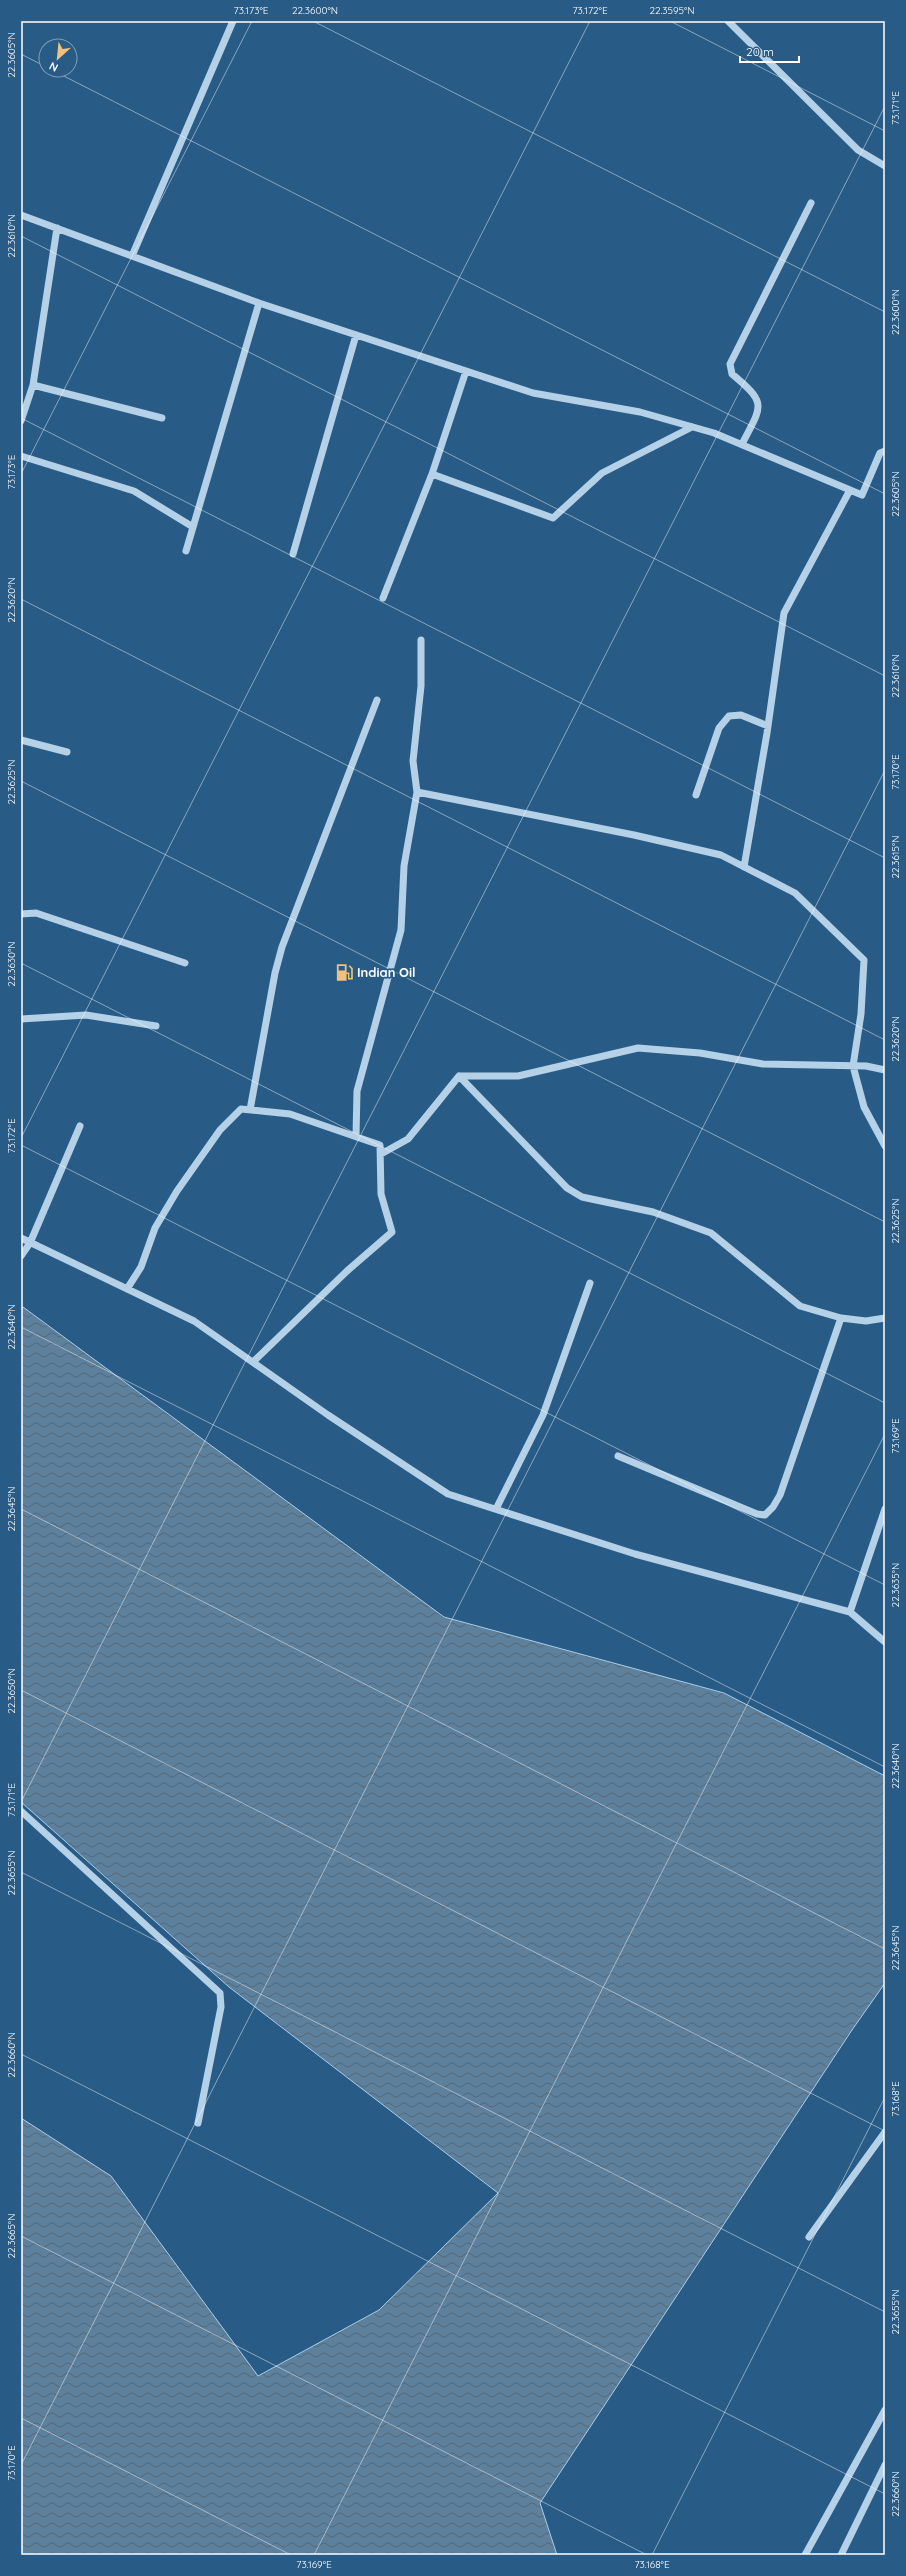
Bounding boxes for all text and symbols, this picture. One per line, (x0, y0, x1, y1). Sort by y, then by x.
text: 73.173°E (234, 4, 269, 17)
text: 22.3600°N (292, 4, 338, 17)
text: 73.172°E (572, 4, 608, 17)
text: 22.3595°N (649, 4, 695, 17)
text: 22.3605°N (5, 32, 18, 78)
north arrow (38, 38, 78, 78)
scale bar (740, 38, 799, 64)
text: 20 m (746, 44, 774, 59)
text: N (47, 59, 60, 75)
text: 73.171°E (889, 91, 902, 125)
text: 22.3610°N (5, 214, 18, 258)
text: 22.3600°N (889, 289, 902, 335)
text: 73.173°E (5, 454, 18, 489)
text: 22.3605°N (889, 471, 902, 517)
text: 22.3620°N (5, 577, 18, 623)
text: 22.3610°N (889, 654, 902, 698)
text: 73.170°E (889, 754, 902, 790)
text: 22.3625°N (5, 759, 18, 805)
text: 22.3615°N (889, 835, 902, 879)
text: 22.3630°N (5, 941, 18, 987)
fuel station icon: Indian Oil (334, 962, 354, 982)
place label: Indian Oil (357, 964, 416, 980)
text: 22.3620°N (889, 1016, 902, 1062)
text: 73.172°E (5, 1118, 18, 1154)
text: 22.3625°N (889, 1198, 902, 1244)
text: 22.3640°N (5, 1304, 18, 1350)
text: 73.169°E (889, 1418, 902, 1454)
text: 22.3645°N (5, 1486, 18, 1532)
text: 22.3635°N (889, 1563, 902, 1607)
text: 22.3650°N (5, 1668, 18, 1714)
text: 22.3640°N (889, 1743, 902, 1789)
text: 73.171°E (5, 1783, 18, 1817)
text: 22.3655°N (5, 1850, 18, 1896)
text: 22.3645°N (889, 1925, 902, 1971)
text: 22.3660°N (5, 2032, 18, 2078)
text: 73.168°E (889, 2081, 902, 2117)
text: 22.3665°N (5, 2214, 18, 2258)
text: 22.3655°N (889, 2289, 902, 2335)
text: 73.170°E (5, 2445, 18, 2481)
text: 22.3660°N (889, 2471, 902, 2517)
text: 73.169°E (296, 2558, 332, 2571)
text: 73.168°E (634, 2558, 670, 2571)

